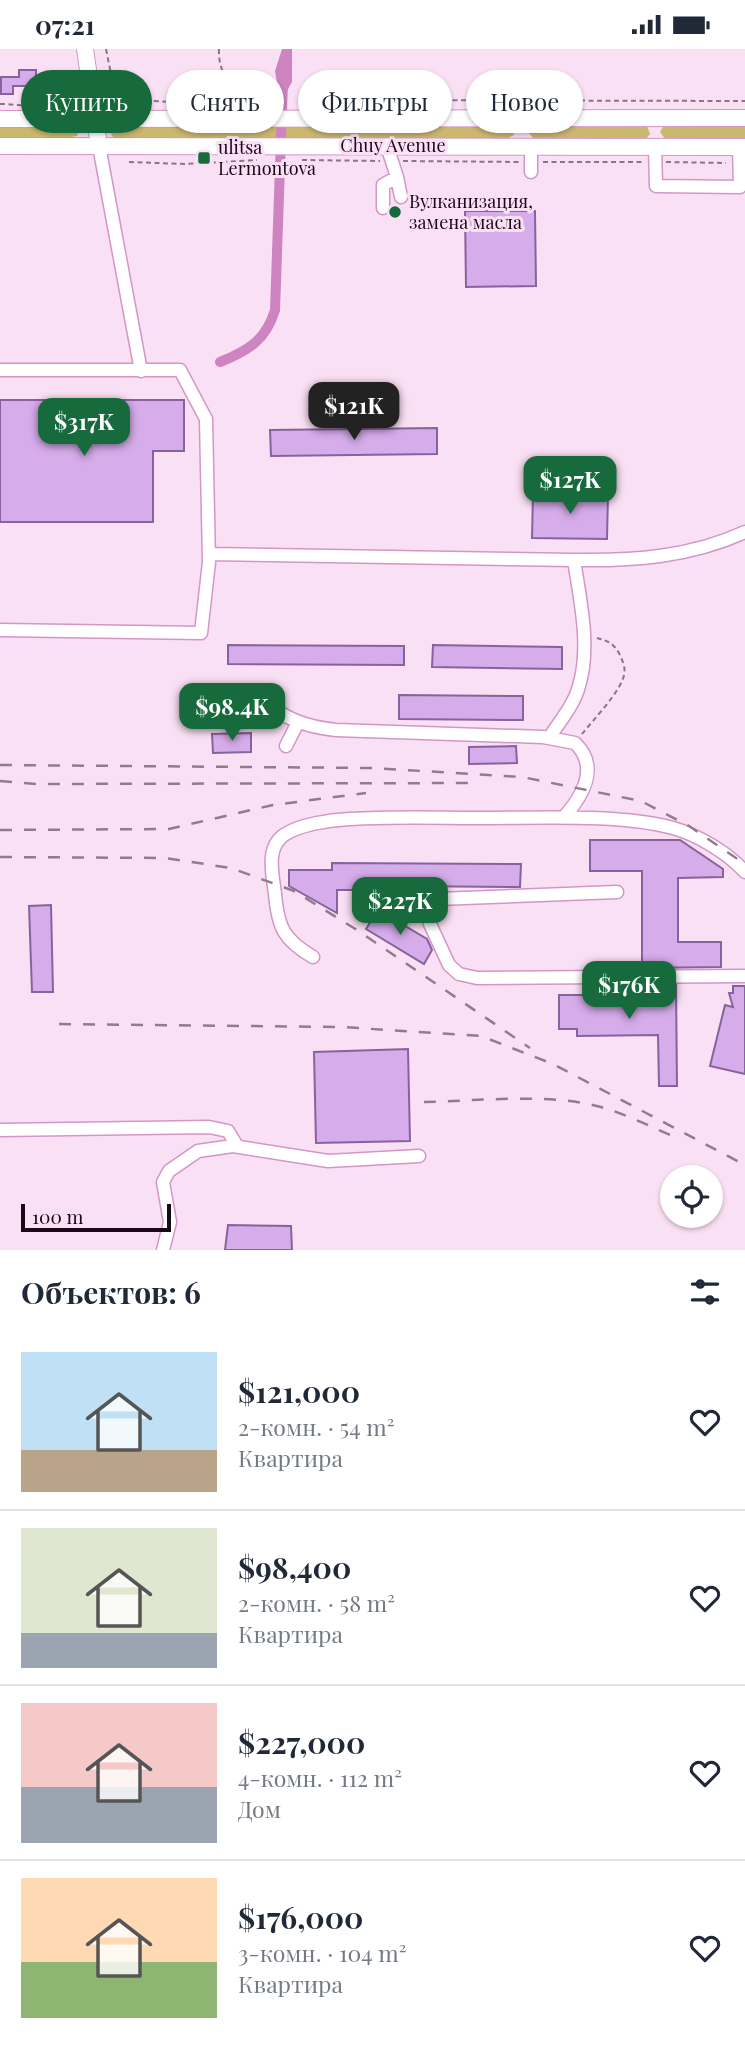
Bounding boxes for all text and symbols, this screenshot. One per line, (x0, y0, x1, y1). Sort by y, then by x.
text: 07:21 (35, 7, 95, 42)
chip: Купить (21, 70, 152, 133)
chip: Снять (166, 70, 284, 133)
chip: Фильтры (298, 70, 452, 133)
chip: Новое (466, 70, 583, 133)
street label: Chuy Avenue (340, 133, 446, 157)
place label: ulitsa Lermontova (218, 135, 316, 180)
marker: ulitsa Lermontova (196, 150, 212, 166)
place label: Вулканизация, замена масла (409, 189, 533, 234)
marker: Вулканизация, замена масла (387, 204, 403, 220)
pin: $121K (305, 383, 403, 442)
text: $121K (324, 389, 384, 420)
pin: $317K (35, 399, 133, 458)
text: $317K (54, 405, 114, 436)
pin: $127K (521, 456, 619, 516)
text: $127K (540, 463, 600, 494)
pin: $98.4K (175, 683, 289, 743)
text: $98.4K (195, 690, 269, 721)
pin: $227K (351, 877, 449, 937)
text: $227K (368, 884, 432, 915)
pin: $176K (580, 961, 678, 1021)
text: $176K (598, 968, 660, 999)
map controls (660, 1165, 723, 1228)
button: locate (660, 1165, 723, 1228)
scale bar (21, 1201, 172, 1233)
text: 100 m (32, 1203, 83, 1229)
text: Объектов: 6 (21, 1272, 201, 1312)
icon: filters (686, 1273, 724, 1311)
text: $121,000 (238, 1371, 360, 1411)
icon: home (77, 1380, 161, 1464)
icon: heart (686, 1403, 724, 1441)
text: 2-комн. · 54 m² (238, 1411, 394, 1442)
text: Квартира (238, 1442, 343, 1473)
text: $98,400 (238, 1547, 351, 1587)
icon: home (77, 1556, 161, 1640)
icon: heart (686, 1579, 724, 1617)
text: 2-комн. · 58 m² (238, 1587, 395, 1618)
text: Квартира (238, 1618, 343, 1649)
text: $227,000 (238, 1722, 365, 1762)
icon: home (77, 1731, 161, 1815)
icon: heart (686, 1754, 724, 1792)
text: 4-комн. · 112 m² (238, 1762, 402, 1793)
text: Дом (238, 1793, 281, 1824)
text: $176,000 (238, 1897, 363, 1937)
icon: home (77, 1906, 161, 1990)
icon: heart (686, 1929, 724, 1967)
text: 3-комн. · 104 m² (238, 1937, 407, 1968)
text: Квартира (238, 1968, 343, 1999)

